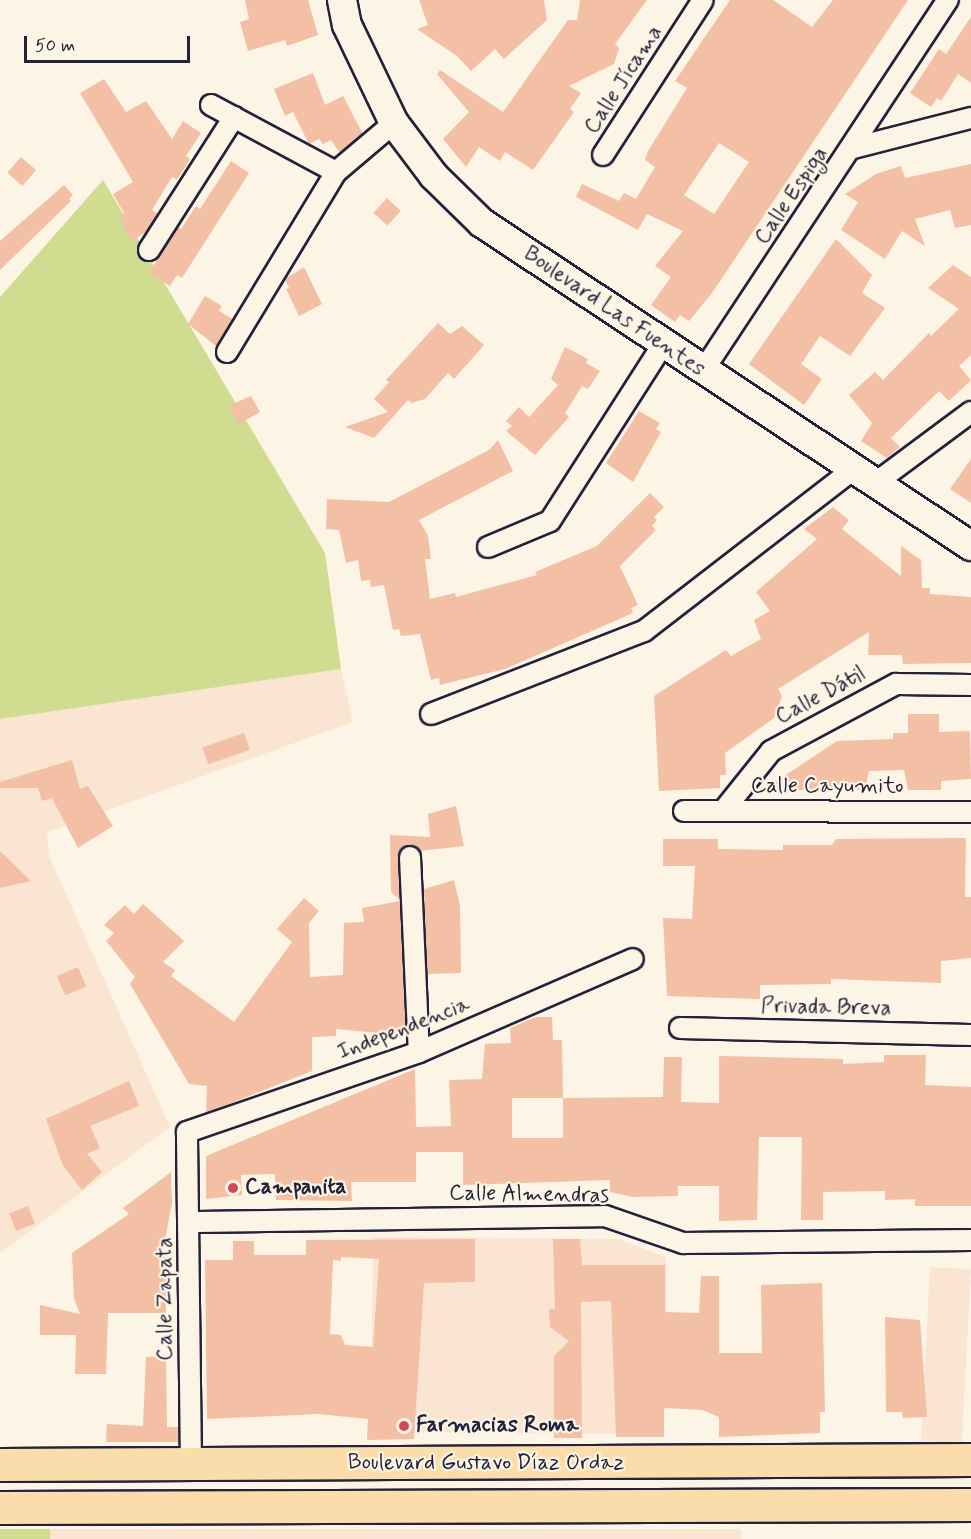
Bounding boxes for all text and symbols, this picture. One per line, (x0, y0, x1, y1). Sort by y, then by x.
street label: Calle Jícama (579, 21, 669, 139)
scale bar (27, 24, 194, 62)
text: 50 m (35, 34, 75, 58)
street label: Calle Espiga (749, 141, 835, 251)
street label: Boulevard Las Fuentes (521, 243, 707, 381)
street label: Calle Dátil (771, 661, 871, 731)
street label: Calle Cayumito (752, 774, 902, 800)
street label: Independencia (334, 992, 474, 1066)
street label: Privada Breva (761, 994, 891, 1022)
place label: Campanita (245, 1175, 347, 1201)
street label: Calle Almendras (448, 1180, 610, 1210)
marker: Campanita (226, 1181, 240, 1195)
street label: Calle Zapata (153, 1238, 179, 1360)
place label: Farmacias Roma (416, 1413, 578, 1439)
marker: Farmacias Roma (397, 1419, 411, 1433)
street label: Boulevard Gustavo Díaz Ordaz (349, 1451, 623, 1477)

